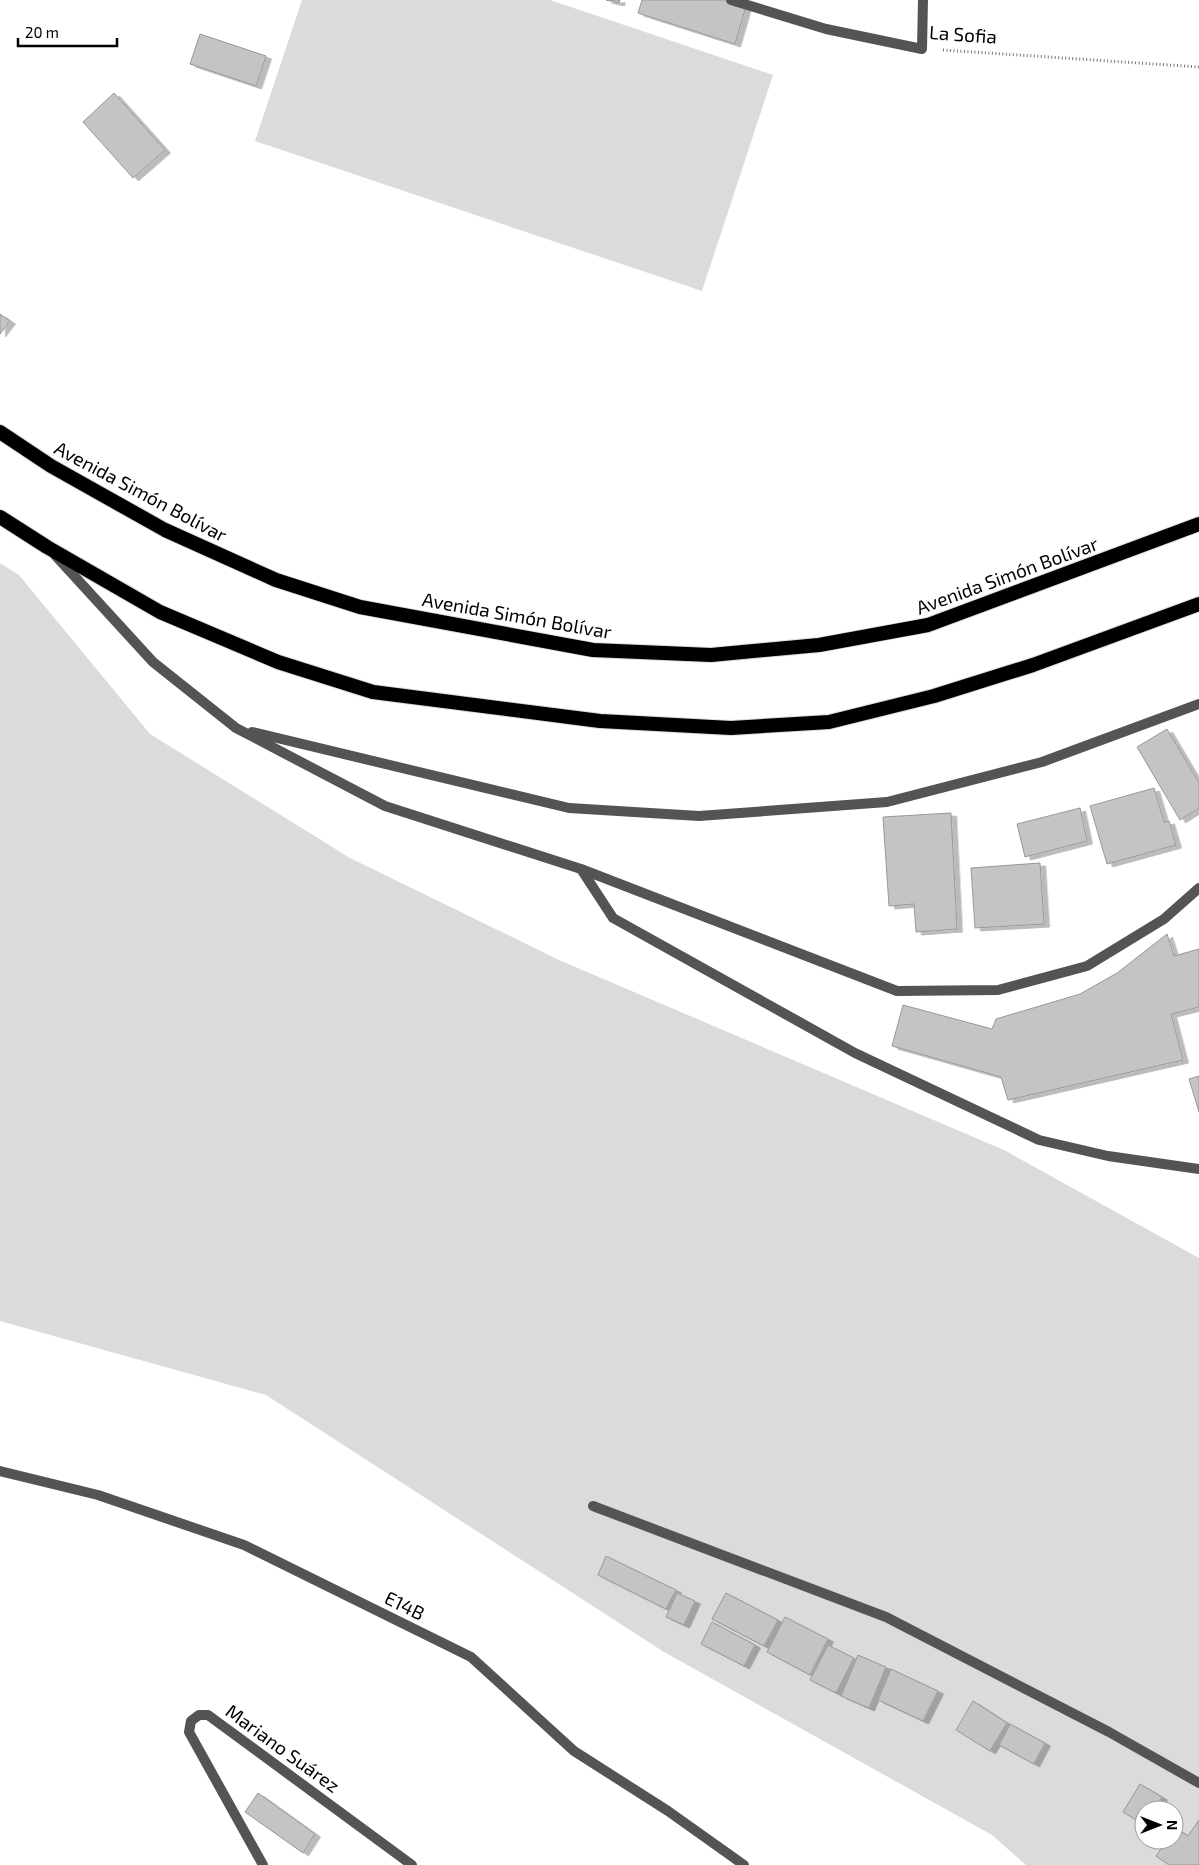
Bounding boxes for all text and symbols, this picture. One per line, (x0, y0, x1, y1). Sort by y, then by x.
scale bar (18, 15, 116, 47)
street label: La Sofia (928, 20, 998, 48)
text: 20 m (25, 23, 59, 41)
street label: Avenida Simón Bolívar (51, 436, 231, 546)
street label: Avenida Simón Bolívar (913, 531, 1101, 619)
street label: Avenida Simón Bolívar (420, 587, 614, 643)
street label: E14B (381, 1586, 429, 1624)
street label: Mariano Suárez (222, 1699, 344, 1797)
north arrow (1134, 1800, 1184, 1850)
text: N (1164, 1820, 1181, 1830)

